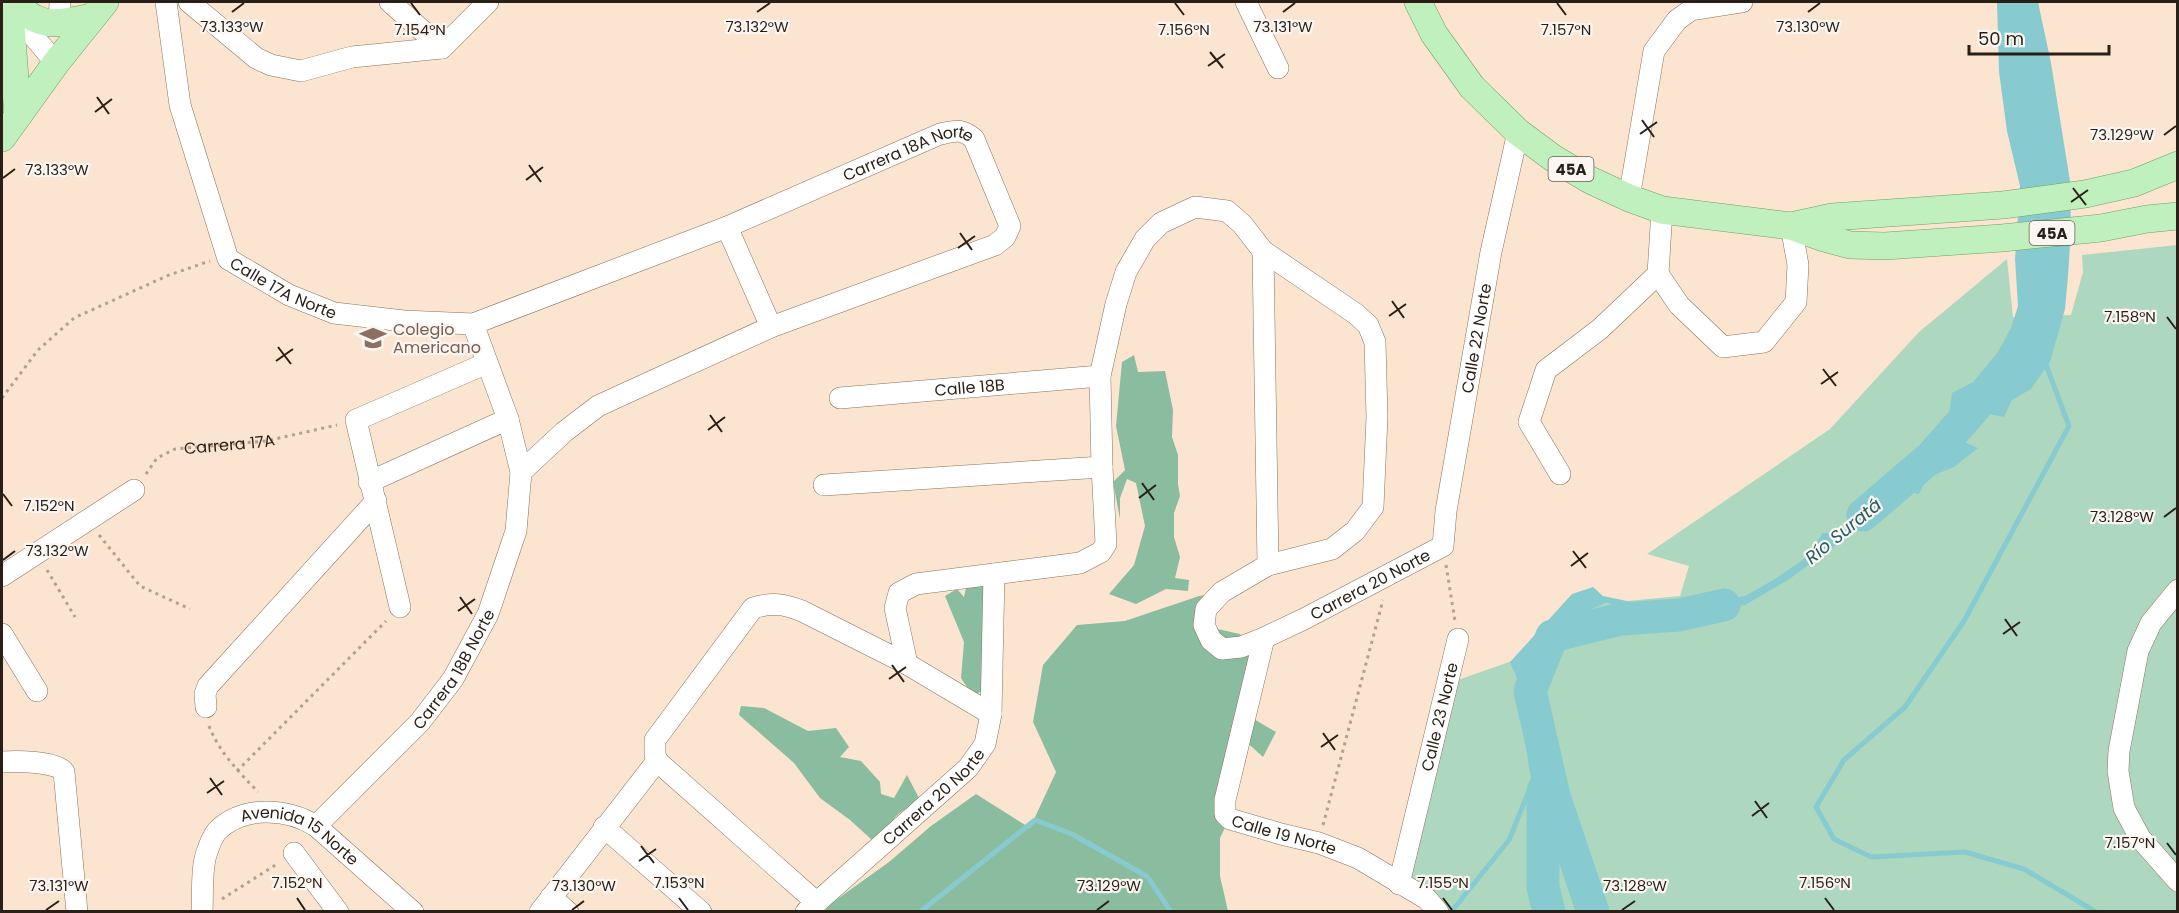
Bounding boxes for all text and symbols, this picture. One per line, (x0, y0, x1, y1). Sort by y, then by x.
text: 73.133°W (200, 16, 264, 37)
text: 73.132°W (725, 16, 789, 37)
text: 73.131°W (1253, 16, 1313, 37)
text: 73.130°W (1776, 16, 1840, 37)
scale bar (1969, 18, 2108, 56)
text: 7.154°N (394, 19, 446, 40)
text: 7.156°N (1158, 19, 1210, 40)
text: 7.157°N (1541, 19, 1591, 40)
text: 50 m (1978, 26, 2024, 51)
street label: Carrera 18A Norte (839, 120, 979, 187)
text: 73.129°W (2090, 124, 2154, 145)
road number: 45A (1548, 157, 1594, 181)
text: 73.133°W (25, 159, 89, 180)
road number: 45A (2030, 221, 2074, 245)
street label: Calle 17A Norte (226, 251, 340, 325)
street label: Calle 22 Norte (1455, 281, 1497, 395)
text: 7.158°N (2104, 306, 2156, 327)
place label: Colegio Americano (393, 318, 481, 359)
school or university icon: Colegio Americano (358, 323, 388, 353)
street label: Calle 18B (934, 373, 1006, 401)
street label: Carrera 17A (183, 428, 277, 460)
water label: Río Suratá (1799, 492, 1887, 570)
text: 7.152°N (24, 495, 74, 516)
text: 73.128°W (2090, 506, 2154, 527)
text: 73.132°W (25, 540, 89, 561)
street label: Carrera 20 Norte (1306, 543, 1434, 625)
street label: Carrera 18B Norte (407, 605, 500, 735)
street label: Calle 23 Norte (1415, 660, 1464, 774)
street label: Carrera 20 Norte (877, 744, 990, 850)
street label: Avenida 15 Norte (237, 800, 364, 871)
street label: Calle 19 Norte (1229, 809, 1340, 860)
text: 7.157°N (2105, 832, 2155, 853)
text: 7.152°N (272, 872, 322, 893)
text: 7.153°N (653, 872, 705, 893)
text: 7.155°N (1417, 872, 1469, 893)
text: 7.156°N (1799, 872, 1851, 893)
text: 73.131°W (29, 875, 89, 896)
text: 73.130°W (552, 875, 616, 896)
text: 73.129°W (1077, 875, 1141, 896)
text: 73.128°W (1603, 875, 1667, 896)

